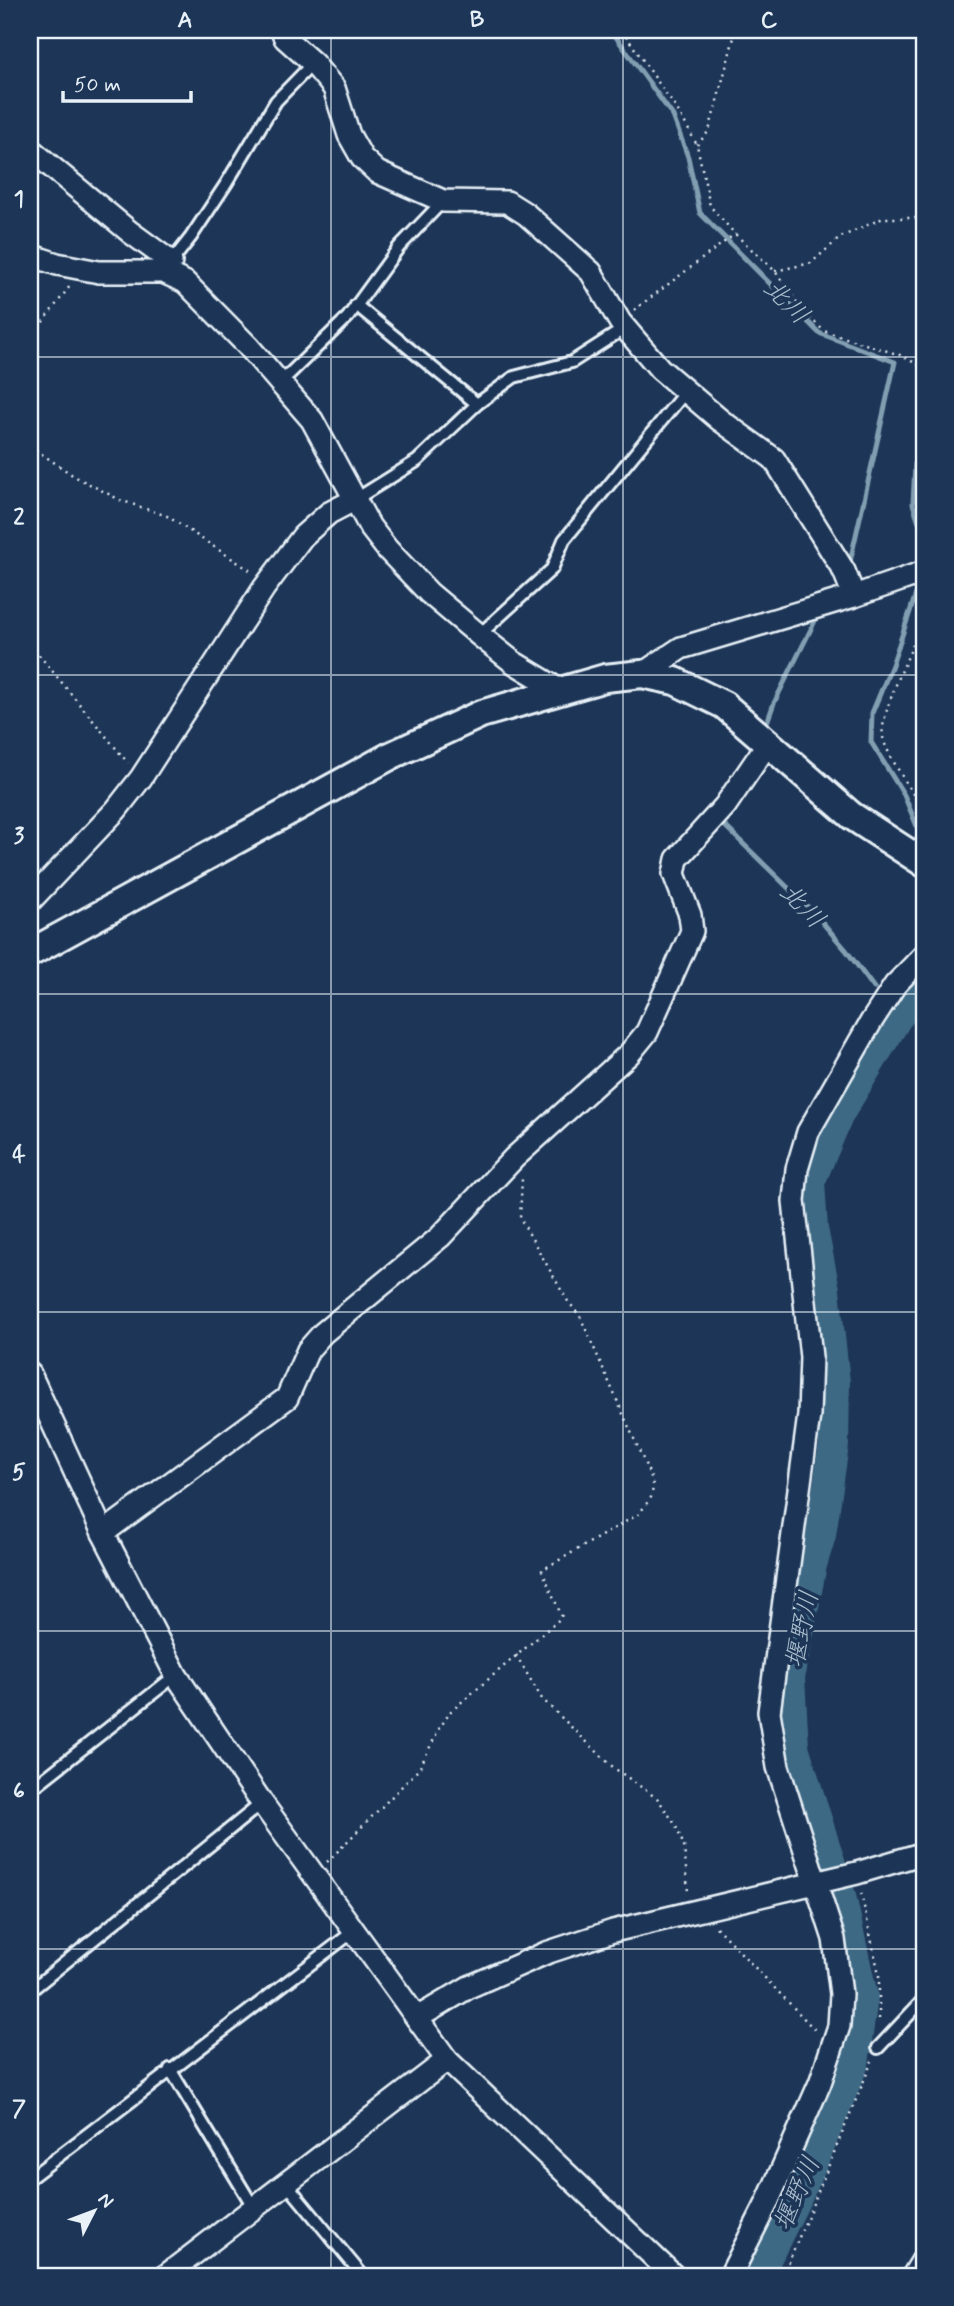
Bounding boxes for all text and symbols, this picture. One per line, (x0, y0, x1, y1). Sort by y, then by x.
text: A (177, 6, 193, 36)
text: B (470, 6, 485, 36)
text: C (761, 6, 778, 36)
scale bar (63, 60, 191, 104)
text: 50 m (74, 71, 121, 99)
text: 1 (14, 185, 24, 215)
water label: 北川 (755, 272, 816, 333)
text: 2 (13, 503, 25, 533)
text: 3 (14, 822, 25, 852)
water label: 北川 (771, 876, 832, 937)
text: 4 (12, 1140, 26, 1170)
text: 5 (12, 1458, 26, 1488)
water label: 堰野川 (778, 1588, 828, 1671)
text: 6 (13, 1777, 25, 1807)
text: 7 (12, 2095, 26, 2125)
water label: 堰野川 (766, 2151, 829, 2236)
north arrow (60, 2176, 130, 2246)
text: N (92, 2188, 119, 2214)

